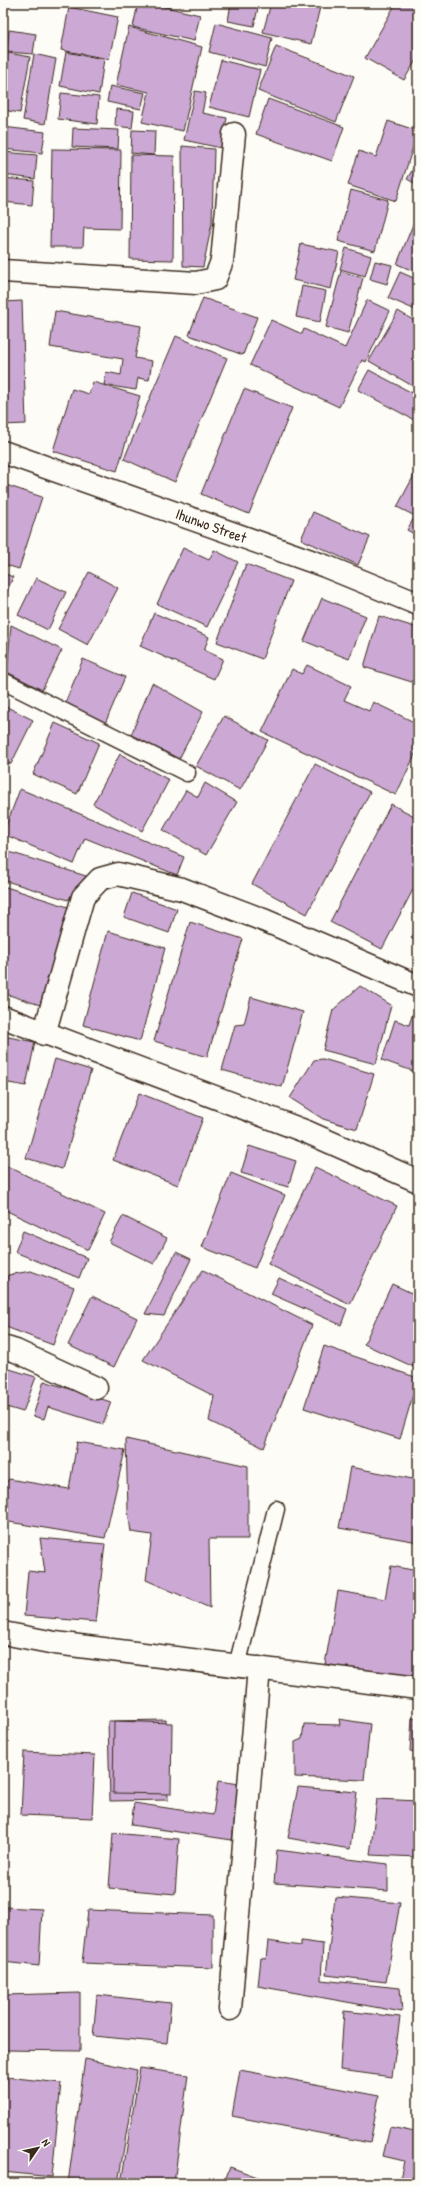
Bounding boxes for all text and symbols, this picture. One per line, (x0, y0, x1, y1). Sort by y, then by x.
street label: Ihunwo Street (173, 503, 250, 548)
north arrow (18, 2128, 58, 2168)
text: N (39, 2136, 54, 2149)

